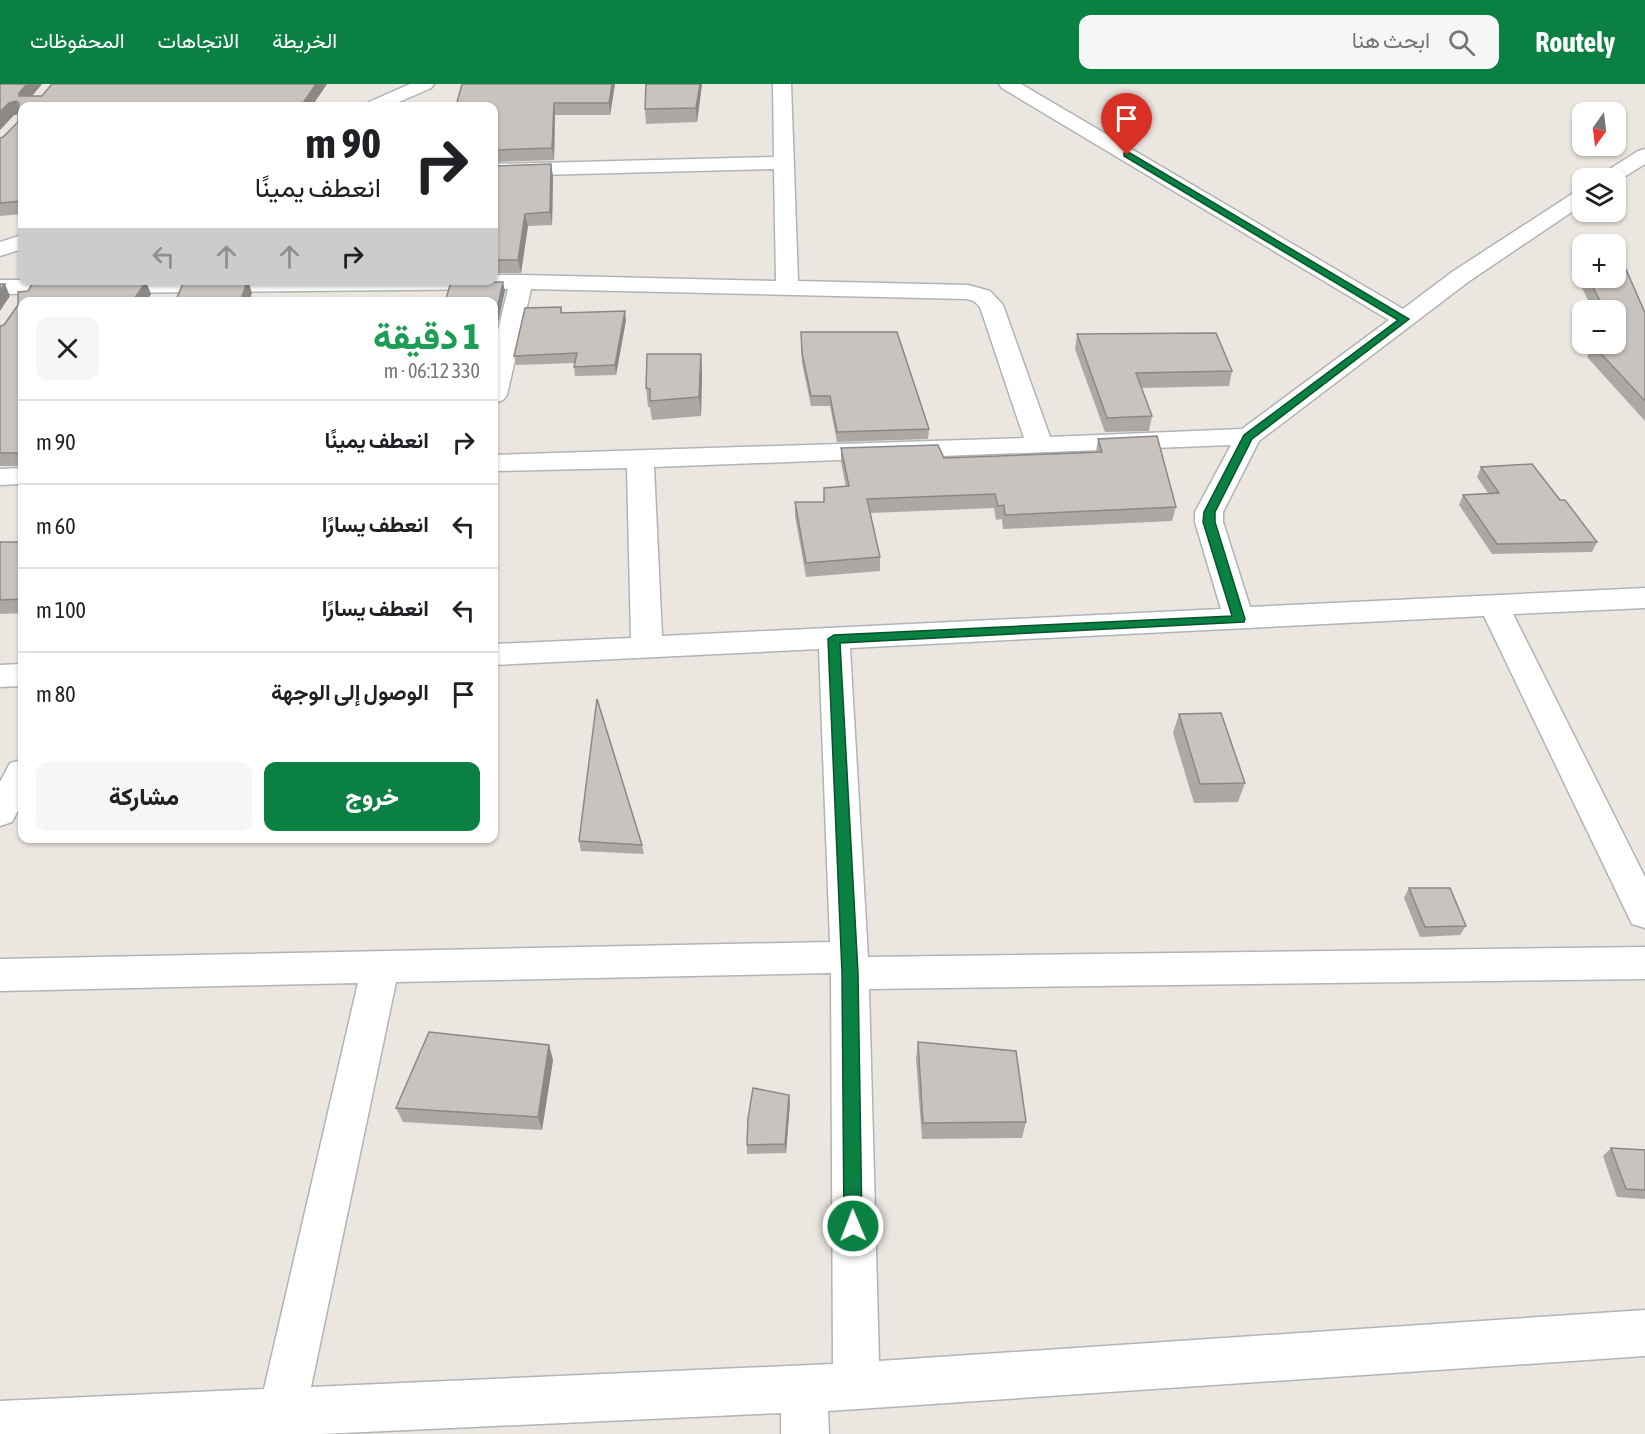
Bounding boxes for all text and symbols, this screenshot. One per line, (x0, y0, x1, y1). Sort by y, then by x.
search box (1079, 15, 1499, 69)
icon: search (1445, 26, 1478, 59)
text: Routely (1535, 26, 1615, 58)
text: ابحث هنا (1352, 27, 1430, 53)
text: المحفوظات (30, 28, 125, 52)
text: الاتجاهات (158, 28, 239, 52)
text: الخريطة (272, 28, 337, 52)
pin (1101, 93, 1152, 155)
icon: arrive (1110, 102, 1143, 135)
north arrow (1572, 102, 1626, 156)
map controls (1572, 102, 1626, 354)
text: 90 m (306, 119, 381, 167)
icon: right (402, 126, 480, 204)
button: layers (1572, 168, 1626, 222)
text: انعطف يمينًا (255, 172, 381, 203)
button: + (1572, 234, 1626, 288)
icon: left (147, 240, 180, 273)
icon: ahead (210, 240, 243, 273)
icon: ahead (273, 240, 306, 273)
icon: right (336, 240, 369, 273)
button: − (1572, 300, 1626, 354)
text: 1 دقيقة (373, 315, 480, 357)
button: close (36, 317, 99, 380)
text: 330 m · 06:12 (384, 359, 480, 382)
icon: right (447, 426, 480, 459)
text: انعطف يمينًا (325, 427, 429, 453)
text: 90 m (36, 429, 76, 455)
icon: left (447, 510, 480, 543)
text: انعطف يسارًا (322, 511, 429, 537)
text: 60 m (36, 513, 76, 539)
icon: left (447, 594, 480, 627)
text: انعطف يسارًا (322, 595, 429, 621)
text: 100 m (36, 597, 86, 623)
icon: arrive (447, 678, 480, 711)
text: الوصول إلى الوجهة (271, 679, 429, 705)
text: 80 m (36, 681, 76, 707)
button: مشاركة (36, 762, 252, 831)
button: خروج (264, 762, 480, 831)
position arrow (821, 1194, 885, 1258)

